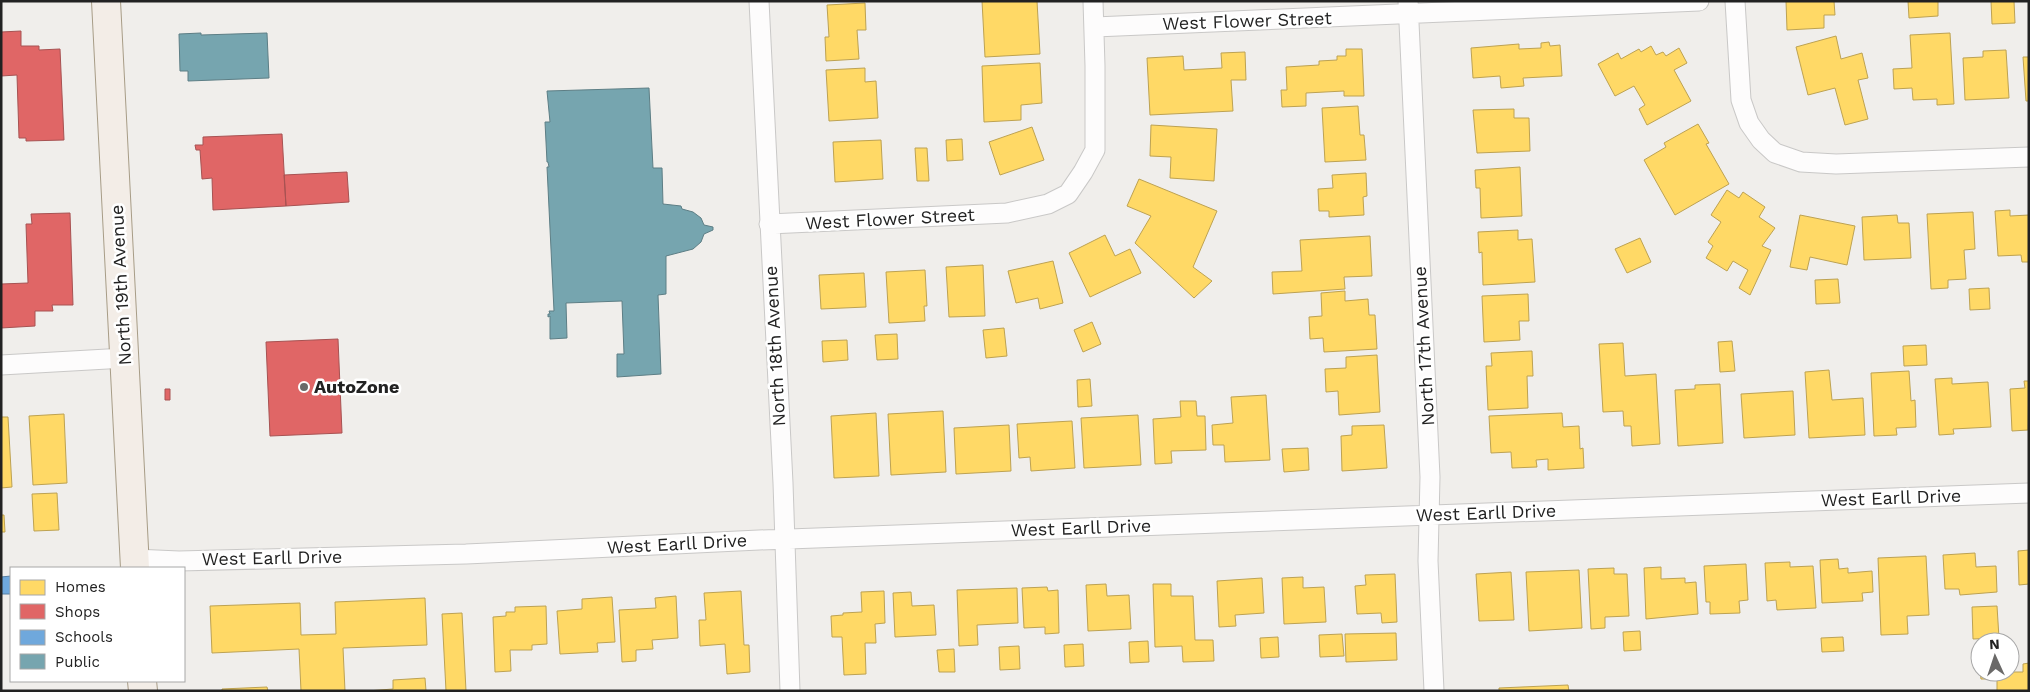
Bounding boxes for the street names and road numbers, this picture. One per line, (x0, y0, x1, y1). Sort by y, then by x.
street label: West Flower Street (1162, 7, 1333, 34)
street label: North 19th Avenue (106, 204, 135, 366)
street label: West Flower Street (805, 204, 976, 233)
street label: North 18th Avenue (760, 265, 789, 427)
street label: North 17th Avenue (1409, 266, 1438, 426)
street label: West Earll Drive (1820, 485, 1962, 510)
street label: West Earll Drive (1415, 500, 1557, 525)
street label: West Earll Drive (1010, 515, 1152, 540)
street label: West Earll Drive (606, 529, 748, 558)
street label: West Earll Drive (202, 546, 342, 569)

